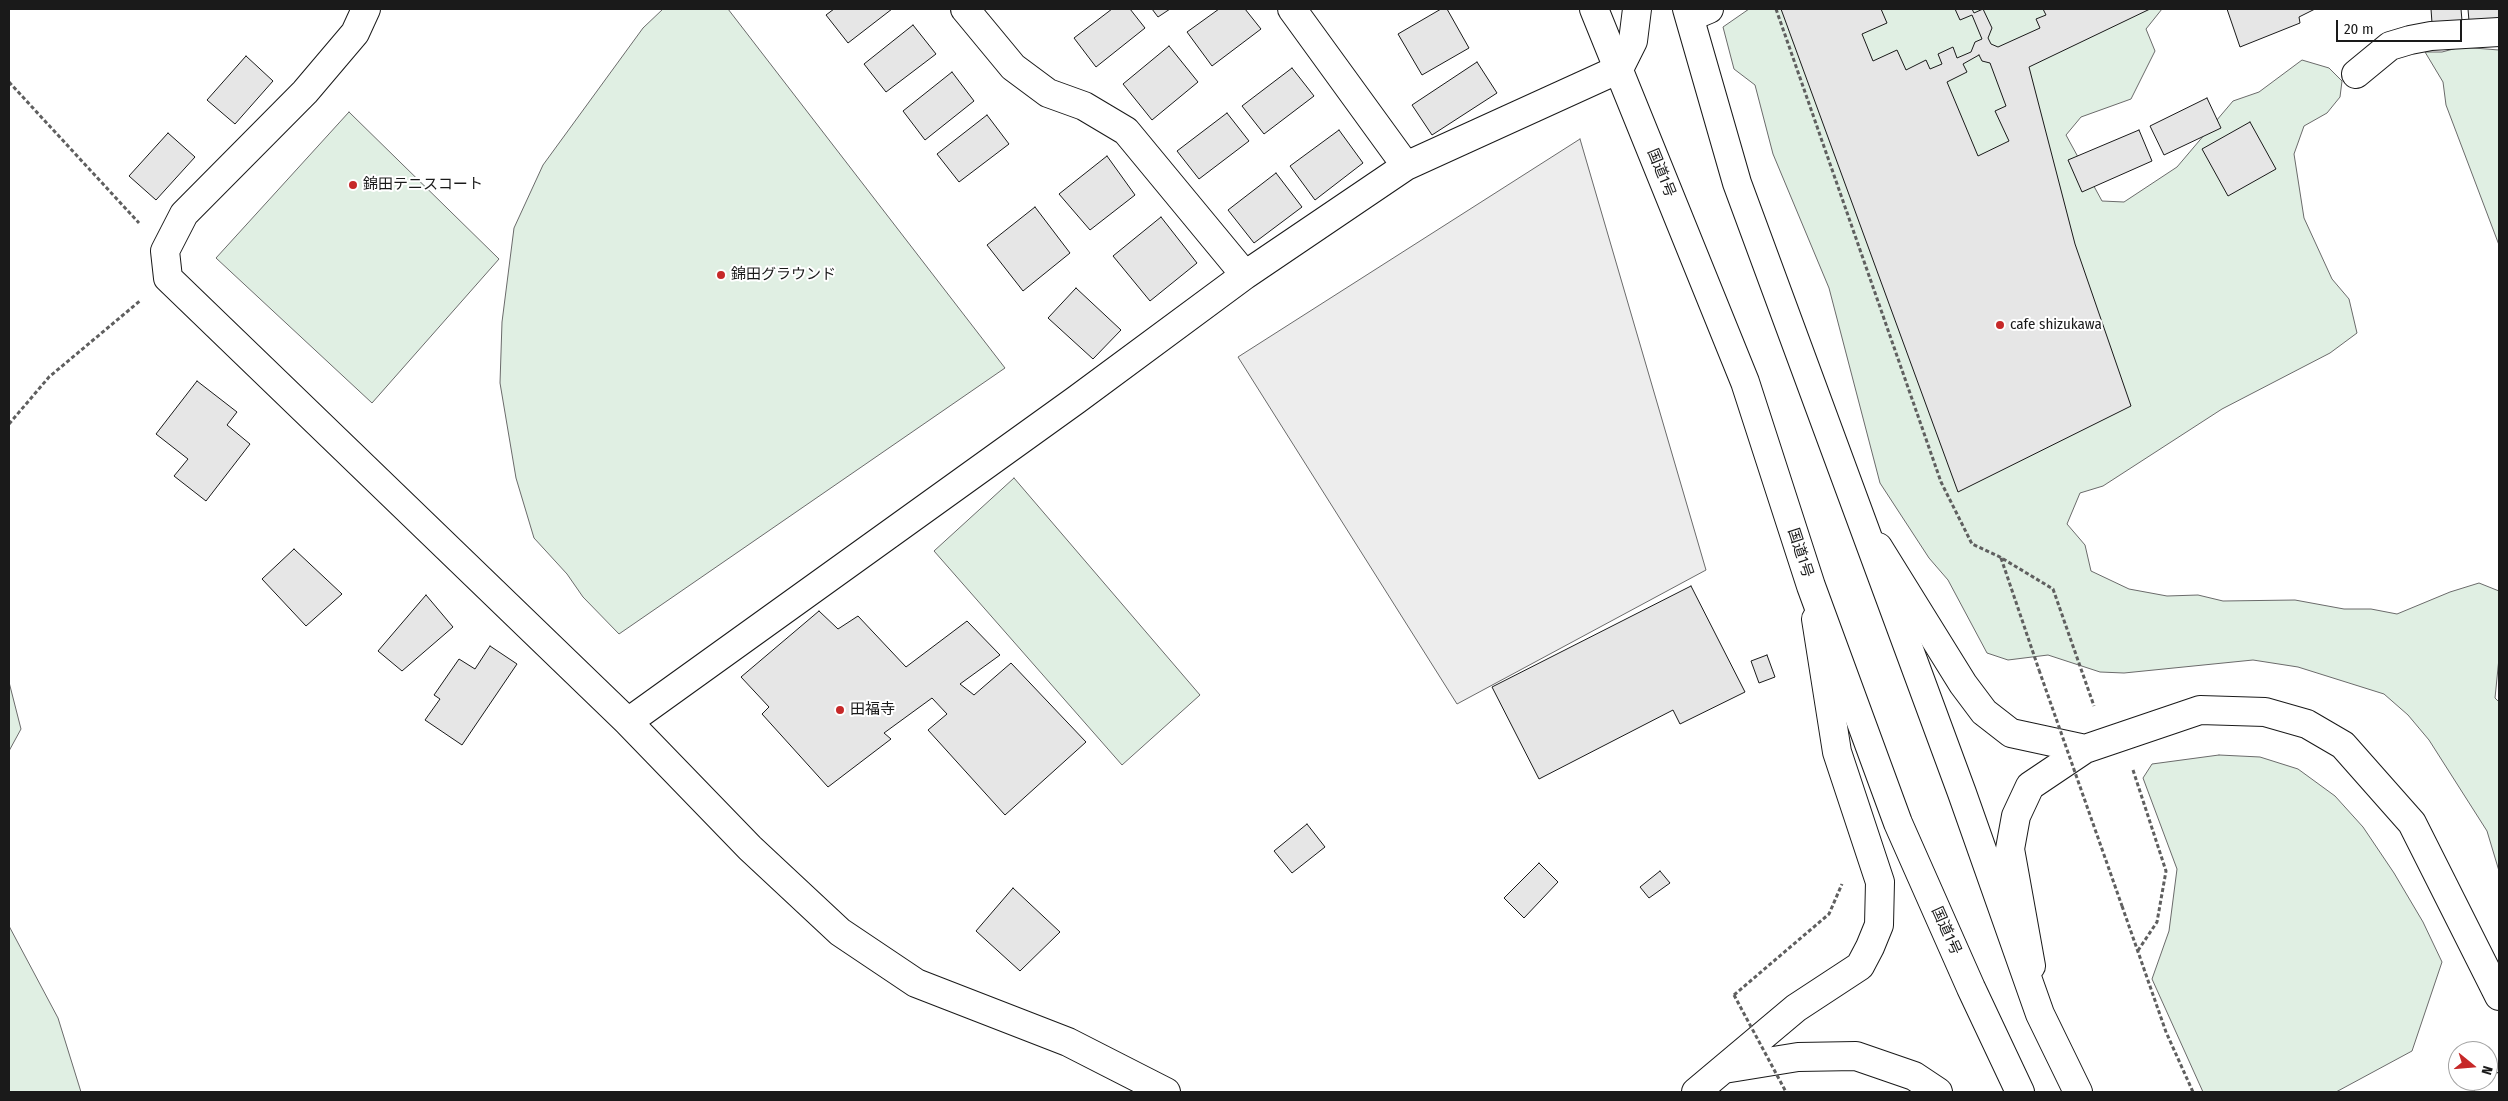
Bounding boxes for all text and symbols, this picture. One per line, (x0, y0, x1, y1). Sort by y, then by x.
scale bar (2338, 10, 2464, 42)
text: 20 m (2344, 20, 2374, 38)
street label: 国道1号 (1643, 146, 1679, 200)
place label: 錦田テニスコート (363, 176, 483, 194)
marker: 錦田テニスコート (347, 179, 359, 191)
place label: 錦田グラウンド (731, 266, 836, 284)
marker: 錦田グラウンド (715, 269, 727, 281)
place label: cafe shizukawa (2010, 316, 2102, 334)
marker: cafe shizukawa (1994, 319, 2006, 331)
street label: 国道1号 (1784, 526, 1816, 580)
place label: 田福寺 (850, 701, 895, 719)
marker: 田福寺 (834, 704, 846, 716)
street label: 国道1号 (1927, 904, 1965, 958)
north arrow (2448, 1041, 2498, 1091)
text: N (2478, 1064, 2496, 1077)

